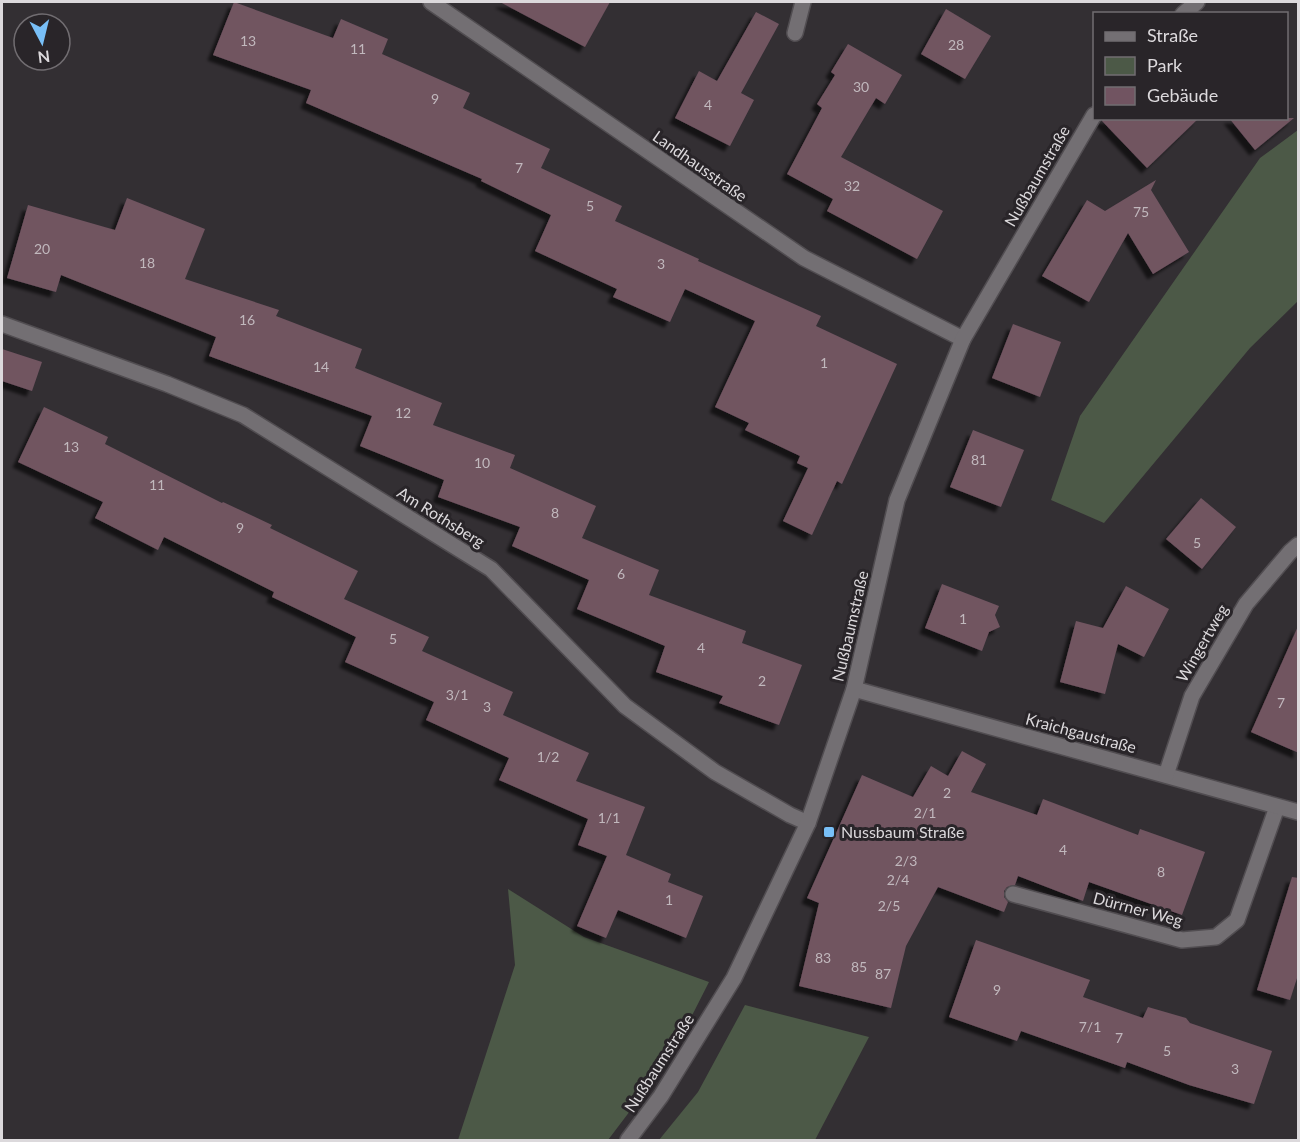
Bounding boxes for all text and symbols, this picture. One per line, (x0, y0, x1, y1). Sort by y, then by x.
north arrow (12, 12, 72, 72)
legend (1093, 12, 1288, 120)
text: Straße (1147, 24, 1198, 46)
house number: 13 (240, 32, 256, 49)
house number: 28 (948, 36, 964, 53)
house number: 11 (350, 40, 366, 57)
text: N (37, 47, 51, 68)
text: Park (1147, 54, 1183, 76)
house number: 30 (853, 78, 869, 95)
text: Gebäude (1147, 84, 1218, 106)
house number: 9 (431, 90, 439, 107)
house number: 4 (704, 96, 712, 113)
street label: Nußbaumstraße (1000, 122, 1073, 230)
street label: Landhausstraße (649, 126, 751, 205)
house number: 7 (515, 159, 523, 176)
house number: 32 (844, 177, 860, 194)
house number: 5 (586, 197, 594, 214)
house number: 75 (1133, 203, 1149, 220)
house number: 20 (34, 240, 50, 257)
house number: 18 (139, 254, 155, 271)
house number: 3 (657, 255, 665, 272)
house number: 16 (239, 311, 255, 328)
house number: 1 (820, 354, 828, 371)
house number: 14 (313, 358, 329, 375)
house number: 12 (395, 404, 411, 421)
house number: 13 (63, 438, 79, 455)
house number: 81 (971, 451, 987, 468)
house number: 10 (474, 454, 490, 471)
house number: 11 (149, 476, 165, 493)
street label: Am Rothsberg (394, 482, 488, 551)
house number: 8 (551, 504, 559, 521)
house number: 9 (236, 519, 244, 536)
house number: 5 (1193, 534, 1201, 551)
house number: 6 (617, 565, 625, 582)
street label: Nußbaumstraße (828, 569, 872, 683)
street label: Wingertweg (1172, 600, 1231, 685)
house number: 1 (959, 610, 967, 627)
house number: 5 (389, 630, 397, 647)
house number: 4 (697, 639, 705, 656)
house number: 2 (758, 672, 766, 689)
house number: 3/1 (446, 686, 468, 703)
house number: 7 (1277, 694, 1285, 711)
house number: 3 (483, 698, 491, 715)
street label: Kraichgaustraße (1024, 709, 1139, 756)
house number: 1/2 (537, 748, 559, 765)
house number: 2 (943, 784, 951, 801)
house number: 2/1 (914, 804, 936, 821)
house number: 1/1 (598, 809, 620, 826)
place label: Nussbaum Straße (841, 822, 964, 841)
marker: Nussbaum Straße (822, 825, 836, 839)
house number: 4 (1059, 841, 1067, 858)
house number: 2/3 (895, 852, 917, 869)
house number: 8 (1157, 863, 1165, 880)
house number: 2/4 (887, 871, 909, 888)
street label: Dürrner Weg (1091, 887, 1185, 930)
house number: 1 (665, 891, 673, 908)
house number: 2/5 (878, 897, 900, 914)
house number: 83 (815, 949, 831, 966)
house number: 85 (851, 958, 867, 975)
house number: 87 (875, 965, 891, 982)
house number: 9 (993, 981, 1001, 998)
street label: Nußbaumstraße (620, 1010, 697, 1115)
house number: 7/1 (1079, 1018, 1101, 1035)
house number: 7 (1115, 1029, 1123, 1046)
house number: 5 (1163, 1042, 1171, 1059)
house number: 3 (1231, 1060, 1239, 1077)

